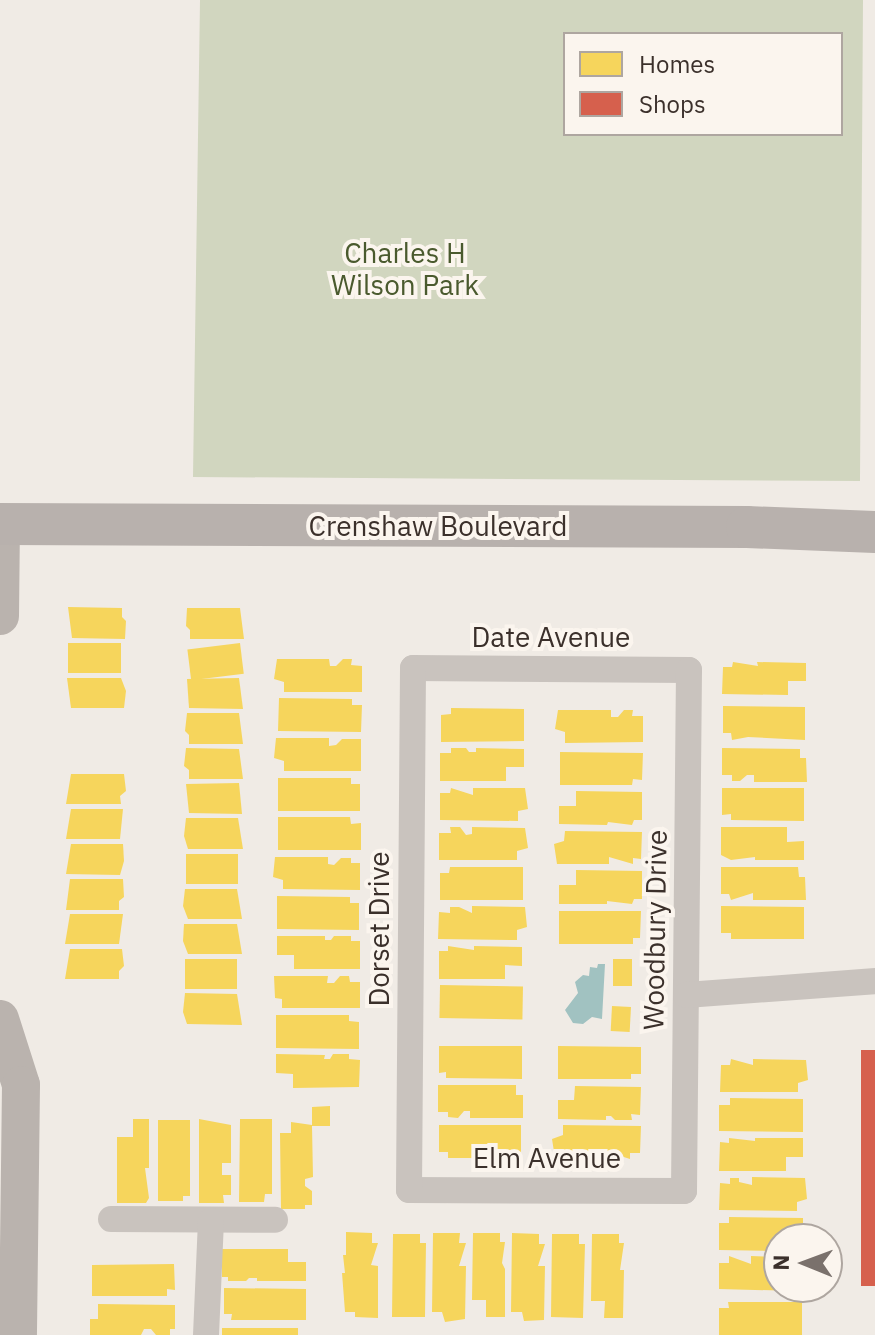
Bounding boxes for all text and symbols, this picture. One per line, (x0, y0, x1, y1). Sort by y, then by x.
legend (563, 32, 843, 136)
text: Homes (639, 48, 715, 80)
text: Shops (639, 88, 706, 120)
park label: Charles H Wilson Park (331, 236, 479, 302)
street label: Crenshaw Boulevard (309, 509, 567, 543)
street label: Date Avenue (472, 620, 630, 654)
street label: Woodbury Drive (636, 830, 674, 1030)
street label: Dorset Drive (362, 851, 396, 1007)
street label: Elm Avenue (473, 1141, 621, 1175)
north arrow (763, 1223, 843, 1303)
text: N (766, 1254, 795, 1271)

